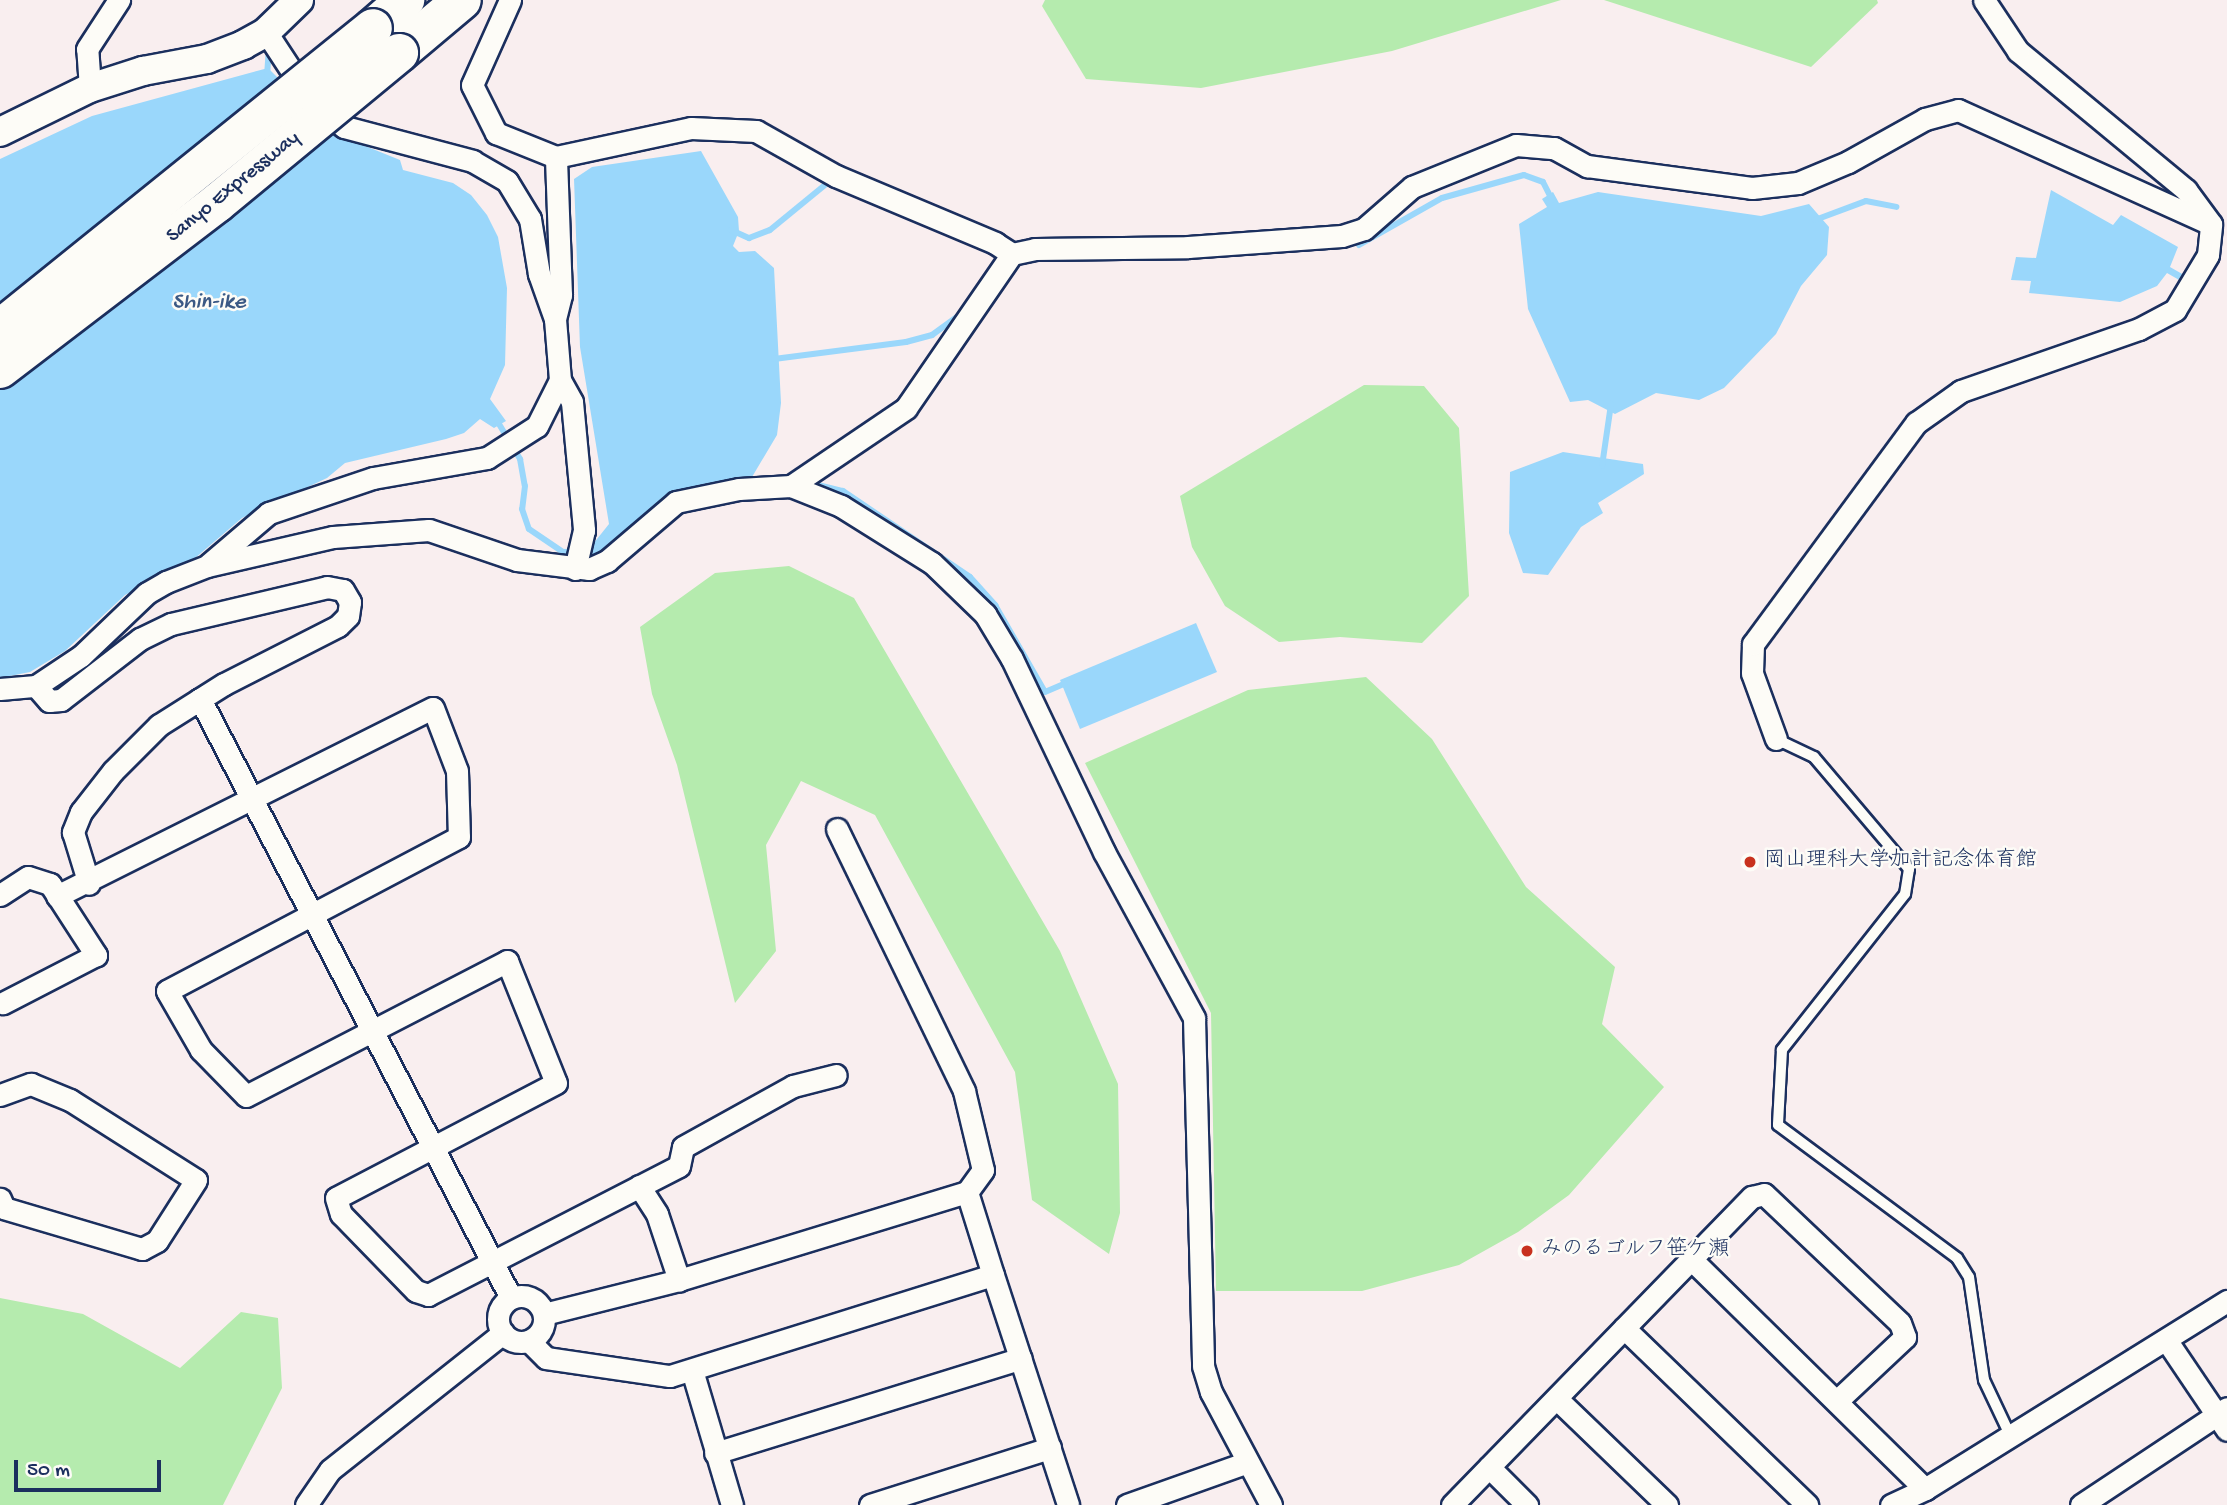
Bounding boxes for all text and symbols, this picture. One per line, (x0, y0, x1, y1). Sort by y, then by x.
street label: Sanyo Expressway (162, 127, 306, 249)
water label: Shin-ike (172, 289, 246, 317)
place label: 岡山理科大学加計記念体育館 (1764, 849, 2037, 875)
marker: 岡山理科大学加計記念体育館 (1742, 854, 1758, 870)
place label: みのるゴルフ笹ケ瀬 (1541, 1238, 1730, 1264)
marker: みのるゴルフ笹ケ瀬 (1519, 1243, 1535, 1259)
scale bar (18, 1446, 164, 1490)
text: 50 m (27, 1459, 70, 1484)

